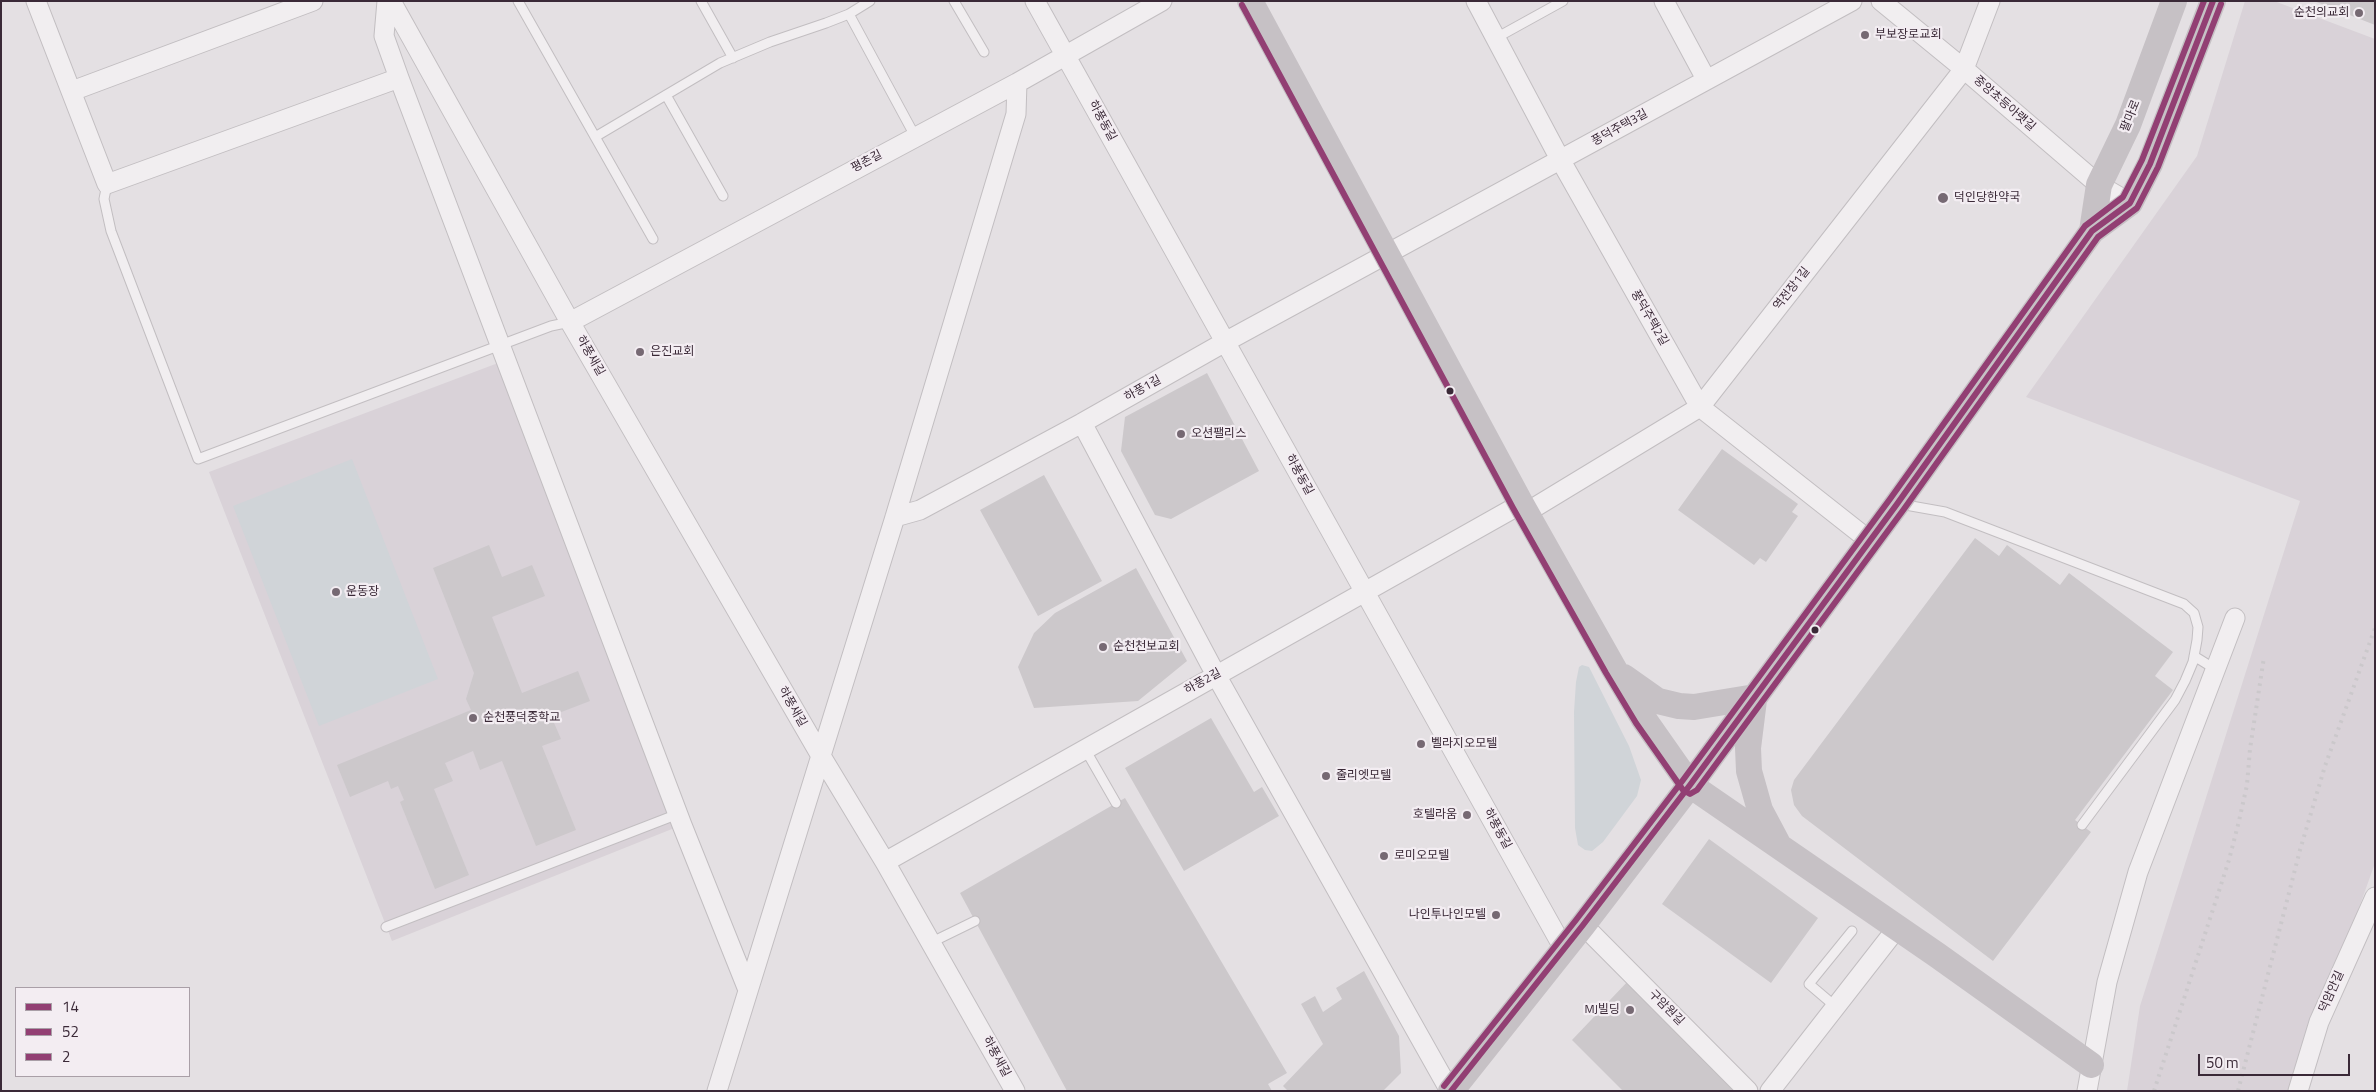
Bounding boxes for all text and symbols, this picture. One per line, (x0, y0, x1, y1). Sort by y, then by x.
place label: 순천의교회 (2294, 6, 2349, 20)
marker: 순천의교회 (2353, 7, 2365, 19)
place label: 부보장로교회 (1875, 28, 1941, 42)
marker: 부보장로교회 (1859, 29, 1871, 41)
street label: 중앙초등아랫길 (1970, 73, 2038, 135)
street label: 하풍동길 (1085, 98, 1119, 144)
street label: 팔마로 (2118, 98, 2144, 134)
street label: 풍덕주택3길 (1589, 107, 1651, 149)
street label: 평촌길 (849, 148, 885, 176)
marker: 덕인당한약국 (1936, 191, 1950, 205)
place label: 덕인당한약국 (1954, 191, 2020, 205)
street label: 역전장1길 (1771, 265, 1813, 313)
street label: 풍덕주택2길 (1627, 288, 1671, 348)
street label: 하풍새길 (573, 333, 607, 379)
place label: 은진교회 (650, 345, 694, 359)
marker: 은진교회 (634, 346, 646, 358)
street label: 하풍1길 (1122, 373, 1164, 405)
unlabelled marker (1445, 386, 1455, 396)
place label: 오션팰리스 (1191, 427, 1246, 441)
marker: 오션팰리스 (1175, 428, 1187, 440)
street label: 하풍동길 (1282, 452, 1316, 498)
place label: 운동장 (346, 585, 379, 599)
marker: 운동장 (330, 586, 342, 598)
unlabelled marker (1810, 625, 1820, 635)
place label: 순천천보교회 (1113, 640, 1179, 654)
marker: 순천천보교회 (1097, 641, 1109, 653)
street label: 하풍2길 (1182, 666, 1224, 698)
street label: 하풍새길 (775, 684, 809, 730)
place label: 순천풍덕중학교 (483, 711, 560, 725)
marker: 순천풍덕중학교 (467, 712, 479, 724)
place label: 벨라지오모텔 (1431, 737, 1497, 751)
marker: 벨라지오모텔 (1415, 738, 1427, 750)
place label: 줄리엣모텔 (1336, 769, 1391, 783)
marker: 줄리엣모텔 (1320, 770, 1332, 782)
street label: 하풍동길 (1480, 806, 1514, 852)
place label: 호텔라움 (1413, 808, 1457, 822)
marker: 호텔라움 (1461, 809, 1473, 821)
place label: 로미오모텔 (1394, 849, 1449, 863)
marker: 로미오모텔 (1378, 850, 1390, 862)
place label: 나인투나인모텔 (1409, 908, 1486, 922)
marker: 나인투나인모텔 (1490, 909, 1502, 921)
street label: 덕암안길 (2316, 969, 2348, 1015)
legend (15, 987, 190, 1077)
street label: 구암원길 (1645, 987, 1687, 1029)
text: 14 (62, 995, 79, 1018)
place label: MJ빌딩 (1584, 1003, 1620, 1017)
marker: MJ빌딩 (1624, 1004, 1636, 1016)
text: 52 (62, 1020, 79, 1043)
street label: 하풍새길 (979, 1034, 1013, 1080)
scale bar (2201, 1044, 2354, 1076)
text: 2 (62, 1045, 70, 1068)
text: 50 m (2206, 1051, 2239, 1074)

